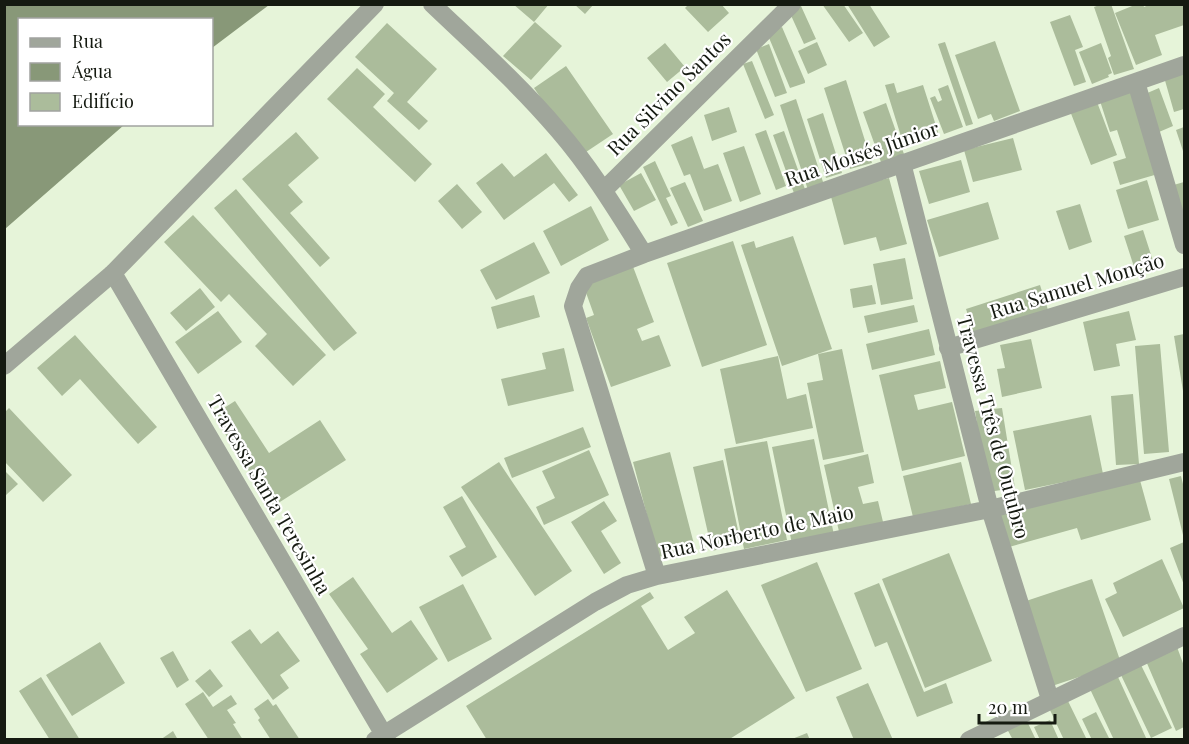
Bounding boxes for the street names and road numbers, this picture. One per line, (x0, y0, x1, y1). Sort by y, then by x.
street label: Rua Silvino Santos (600, 25, 736, 161)
street label: Rua Moisés Júnior (781, 113, 942, 192)
street label: Rua Samuel Monção (986, 245, 1167, 324)
street label: Travessa Três de Outubro (952, 312, 1037, 541)
street label: Travessa Santa Teresinha (202, 390, 339, 599)
street label: Rua Norberto de Maio (658, 497, 856, 564)

